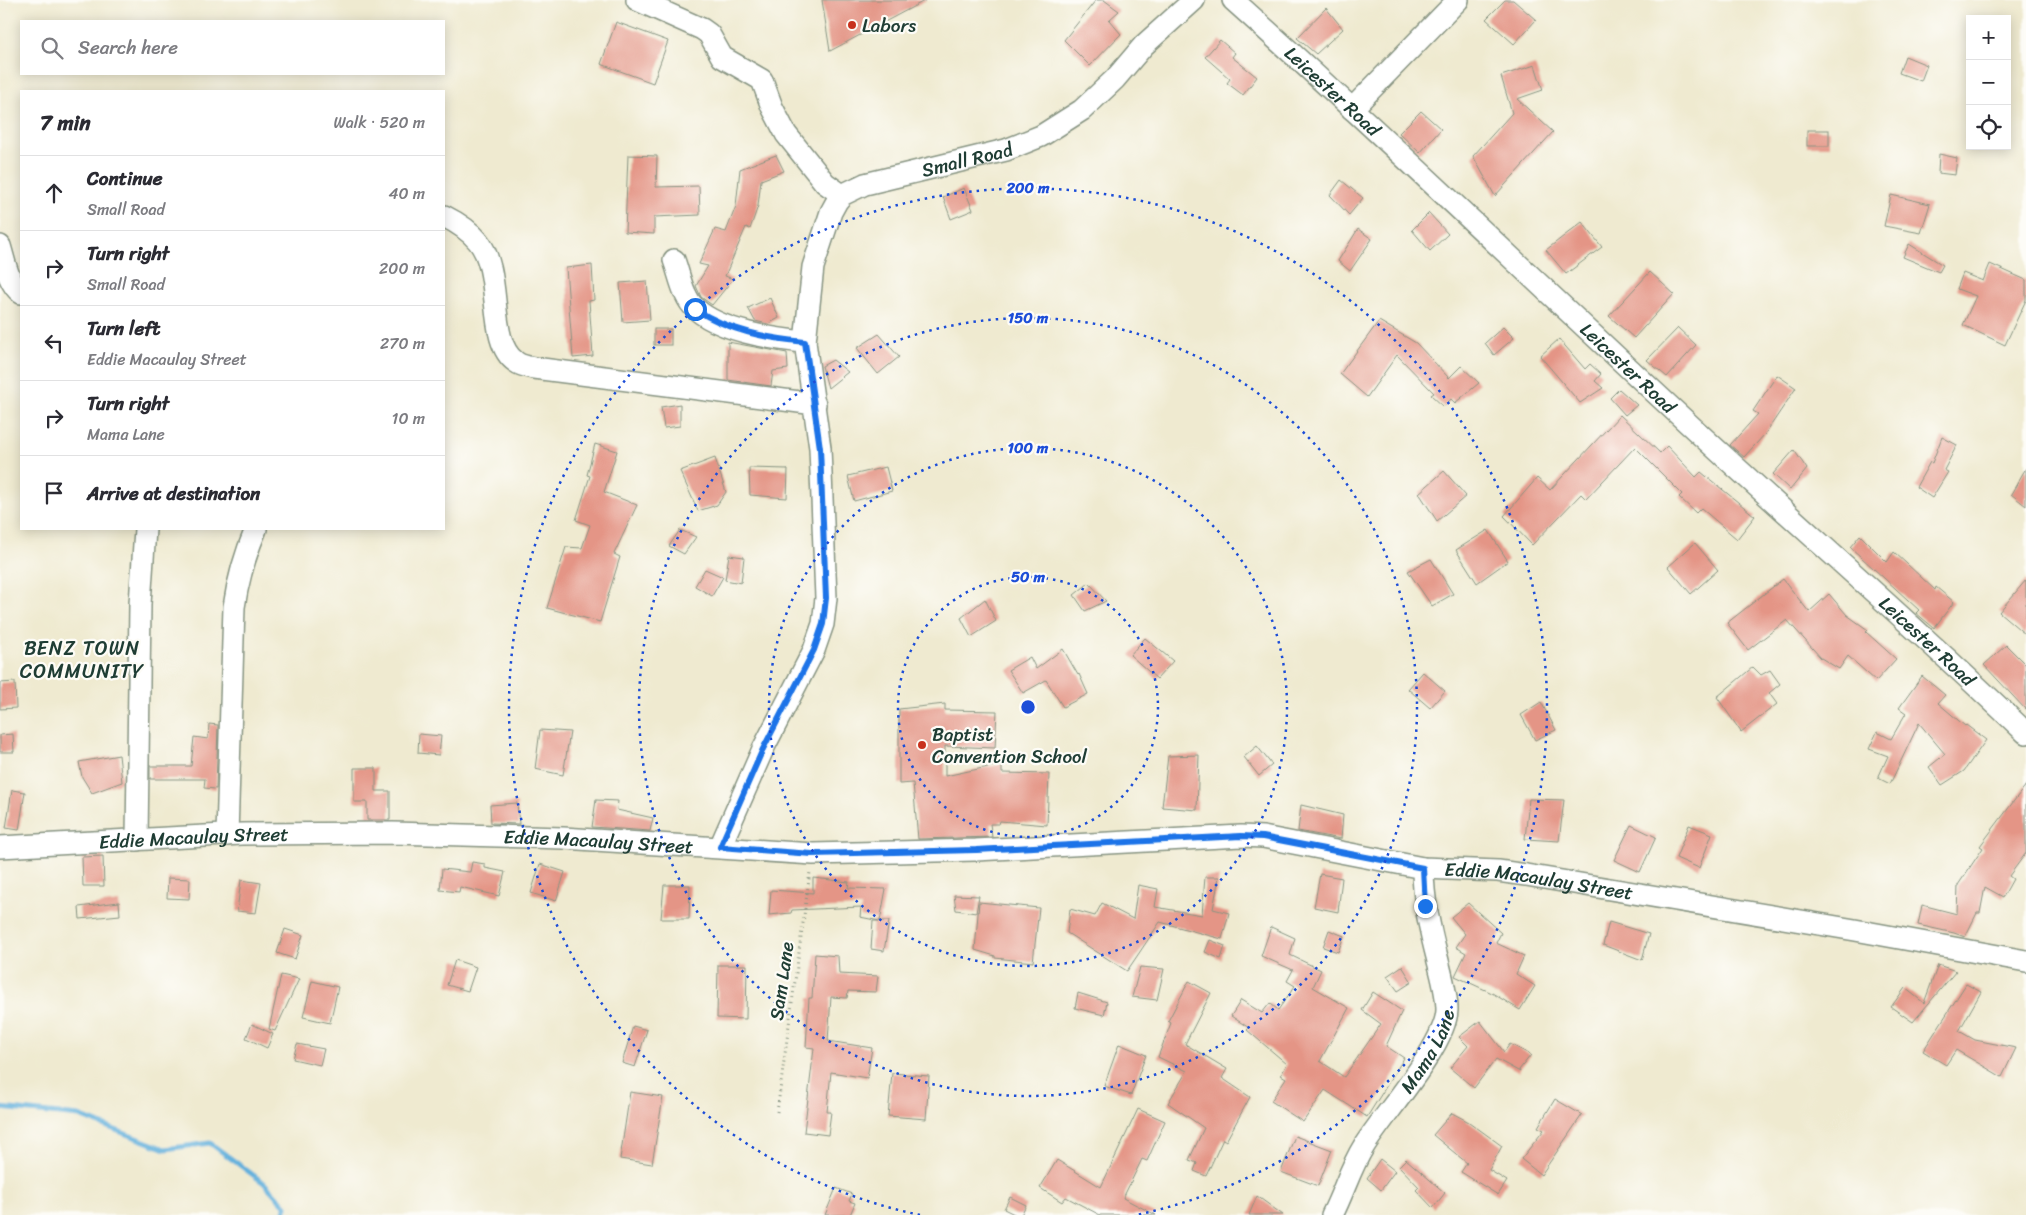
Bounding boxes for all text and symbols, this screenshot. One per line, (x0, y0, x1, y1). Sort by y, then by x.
place label: Labors (862, 9, 916, 42)
map controls (1966, 15, 2011, 150)
button: + (1966, 15, 2011, 60)
marker: Labors (846, 19, 858, 31)
search box (20, 20, 445, 75)
text: Search here (78, 31, 178, 64)
icon: search (38, 34, 66, 62)
street label: Leicester Road (1276, 38, 1389, 145)
button: − (1966, 60, 2011, 105)
text: 7 min (40, 104, 91, 142)
button: locate (1966, 105, 2011, 150)
text: Walk · 520 m (333, 108, 425, 137)
street label: Small Road (918, 132, 1020, 187)
text: Continue (87, 162, 163, 195)
text: 200 m (1005, 175, 1050, 201)
icon: ahead (40, 179, 68, 207)
text: 40 m (388, 179, 425, 208)
text: Small Road (87, 195, 165, 224)
text: Turn right (87, 237, 169, 270)
icon: right (40, 254, 68, 282)
text: 200 m (379, 254, 425, 283)
text: Small Road (87, 270, 165, 299)
route start (684, 298, 707, 321)
text: 150 m (1008, 305, 1049, 331)
text: Turn left (87, 312, 160, 345)
street label: Leicester Road (1572, 314, 1685, 423)
icon: left (40, 329, 68, 357)
text: 270 m (380, 329, 425, 358)
text: Eddie Macaulay Street (87, 345, 247, 374)
text: Turn right (87, 387, 169, 420)
icon: right (40, 404, 68, 432)
text: 10 m (392, 404, 425, 433)
text: Mama Lane (87, 420, 165, 449)
text: 100 m (1008, 435, 1049, 461)
text: Arrive at destination (87, 477, 260, 510)
icon: arrive (40, 479, 68, 507)
text: 50 m (1011, 564, 1046, 590)
street label: Leicester Road (1871, 588, 1984, 695)
district label: BENZ TOWN COMMUNITY (20, 631, 145, 689)
centre of rings (1019, 698, 1037, 716)
place label: Baptist Convention School (932, 718, 1087, 773)
marker: Baptist Convention School (916, 739, 928, 751)
street label: Eddie Macaulay Street (98, 818, 289, 859)
street label: Eddie Macaulay Street (503, 820, 694, 863)
street label: Eddie Macaulay Street (1444, 853, 1635, 910)
route end (1414, 895, 1437, 918)
street label: Sam Lane (760, 940, 803, 1022)
street label: Mama Lane (1391, 1007, 1464, 1101)

